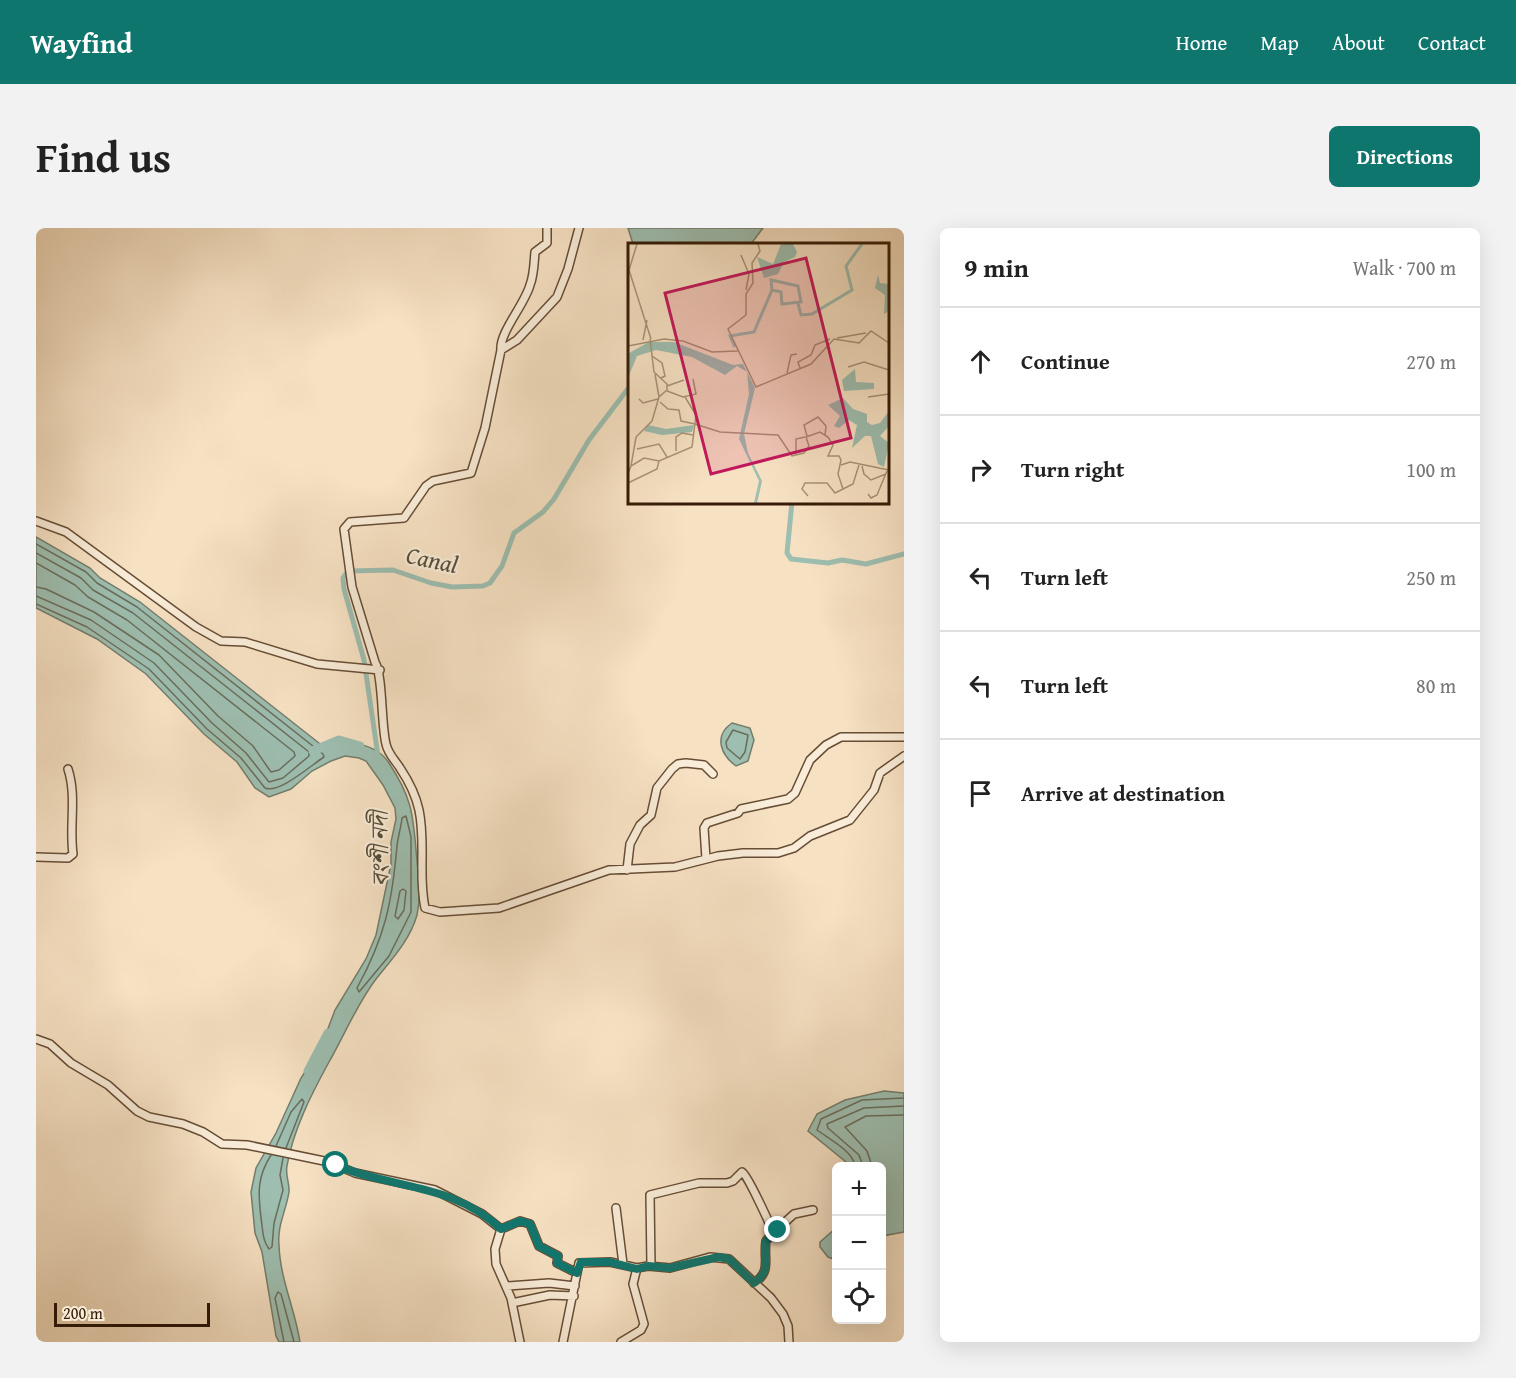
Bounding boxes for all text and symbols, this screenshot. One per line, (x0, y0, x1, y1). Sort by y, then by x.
text: Wayfind (30, 22, 132, 63)
text: Home (1176, 27, 1227, 58)
text: Map (1260, 27, 1299, 58)
text: About (1332, 27, 1385, 58)
text: Contact (1418, 27, 1486, 58)
text: Find us (36, 126, 171, 187)
button: Directions (1329, 126, 1480, 187)
inset map (628, 243, 889, 504)
text: 9 min (964, 248, 1029, 287)
text: Walk · 700 m (1353, 253, 1456, 282)
icon: ahead (964, 345, 997, 378)
text: Continue (1021, 345, 1110, 377)
text: 270 m (1406, 347, 1456, 376)
icon: right (964, 453, 997, 486)
text: Turn right (1021, 453, 1124, 485)
text: 100 m (1406, 455, 1456, 484)
water label: Canal (403, 537, 461, 582)
icon: left (964, 561, 997, 594)
text: Turn left (1021, 561, 1108, 593)
text: 250 m (1406, 563, 1456, 592)
icon: left (964, 669, 997, 702)
text: Turn left (1021, 669, 1108, 701)
text: 80 m (1416, 671, 1456, 700)
icon: arrive (964, 777, 997, 810)
text: Arrive at destination (1021, 777, 1225, 809)
water label: বংশী নদী (361, 808, 398, 887)
route start (322, 1151, 348, 1177)
map controls (832, 1162, 886, 1324)
button: + (832, 1162, 886, 1216)
route end (764, 1216, 790, 1242)
button: − (832, 1216, 886, 1270)
button: locate (832, 1270, 886, 1324)
scale bar (54, 1300, 210, 1328)
text: 200 m (63, 1301, 103, 1325)

